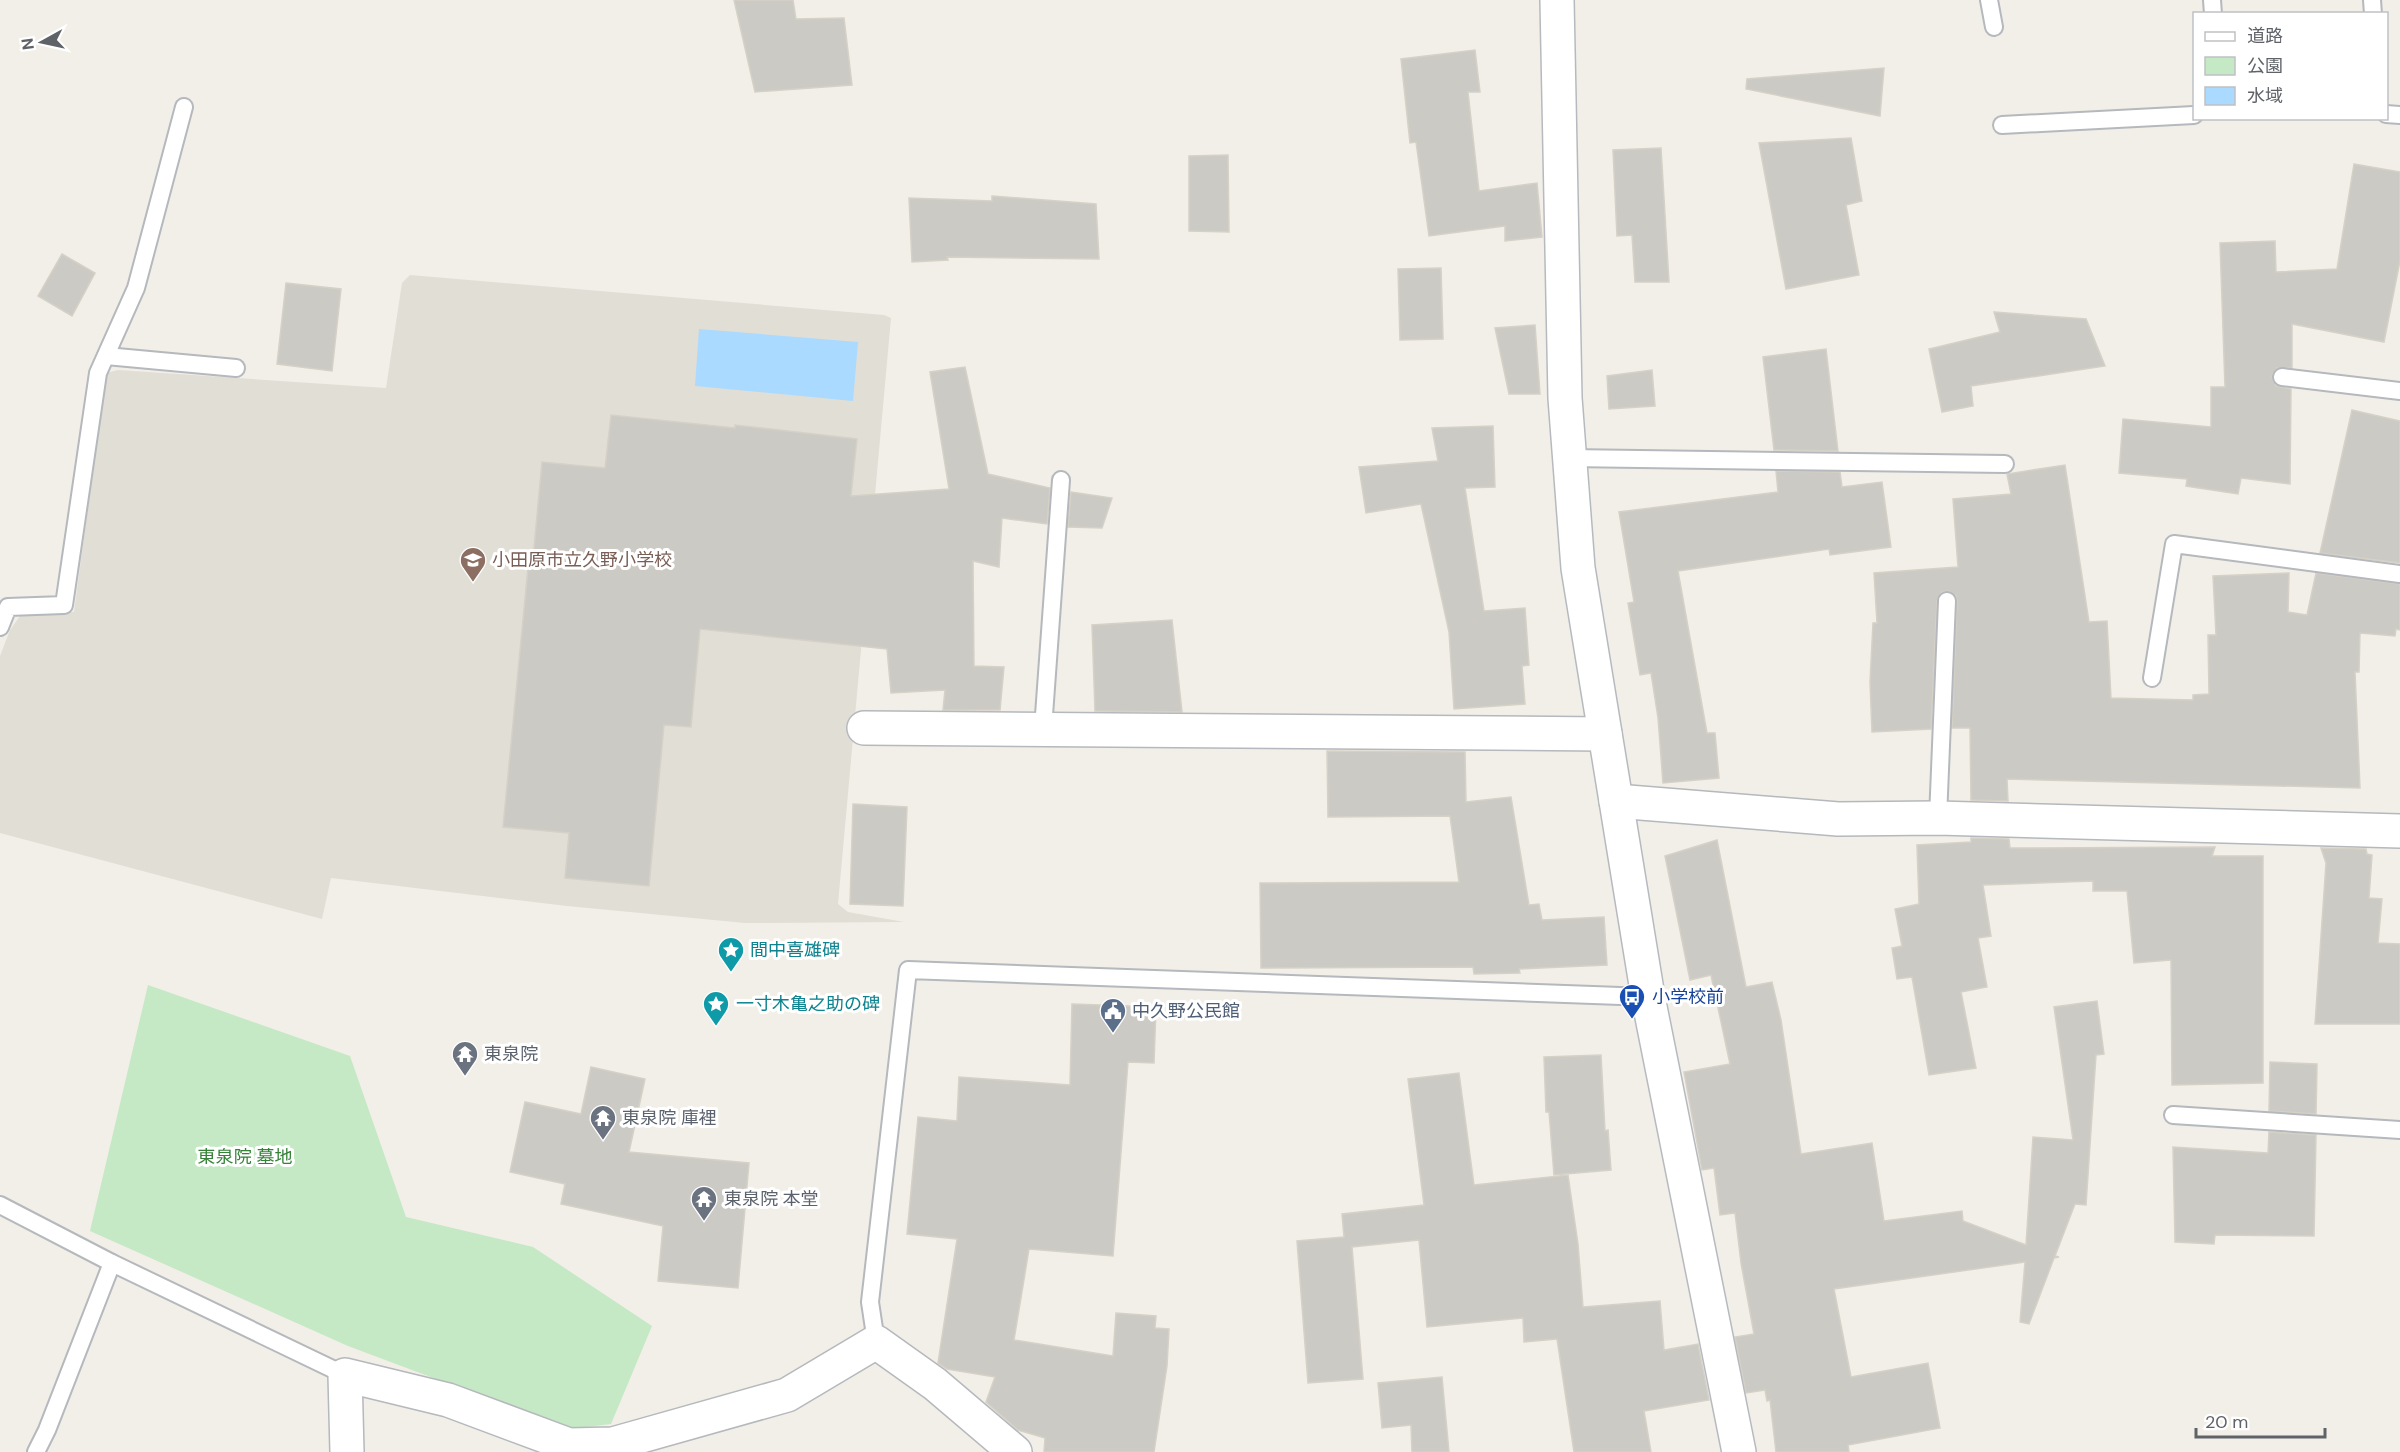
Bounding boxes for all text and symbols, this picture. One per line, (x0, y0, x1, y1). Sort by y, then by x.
north arrow (12, 12, 72, 72)
legend (2193, 12, 2388, 120)
text: 道路 (2247, 24, 2283, 48)
text: N (16, 37, 39, 51)
text: 公園 (2247, 54, 2283, 78)
text: 水域 (2247, 84, 2283, 108)
school or university icon: 小田原市立久野小学校 (458, 545, 488, 583)
place label: 小田原市立久野小学校 (492, 548, 672, 572)
place icon: 間中喜雄碑 (716, 935, 746, 973)
place label: 間中喜雄碑 (750, 938, 840, 962)
bus stop icon: 小学校前 (1617, 982, 1647, 1020)
place label: 小学校前 (1652, 985, 1724, 1009)
place icon: 一寸木亀之助の碑 (701, 989, 731, 1027)
place label: 一寸木亀之助の碑 (736, 992, 880, 1016)
public building icon: 中久野公民館 (1098, 996, 1128, 1034)
place label: 中久野公民館 (1132, 999, 1240, 1023)
temple icon: 東泉院 (450, 1039, 480, 1077)
place label: 東泉院 (484, 1042, 538, 1066)
temple icon: 東泉院 庫裡 (588, 1103, 618, 1141)
place label: 東泉院 庫裡 (622, 1106, 717, 1130)
park label: 東泉院 墓地 (198, 1145, 292, 1169)
temple icon: 東泉院 本堂 (689, 1184, 719, 1222)
place label: 東泉院 本堂 (724, 1187, 819, 1211)
scale bar (2196, 1401, 2325, 1439)
text: 20 m (2205, 1410, 2248, 1434)

